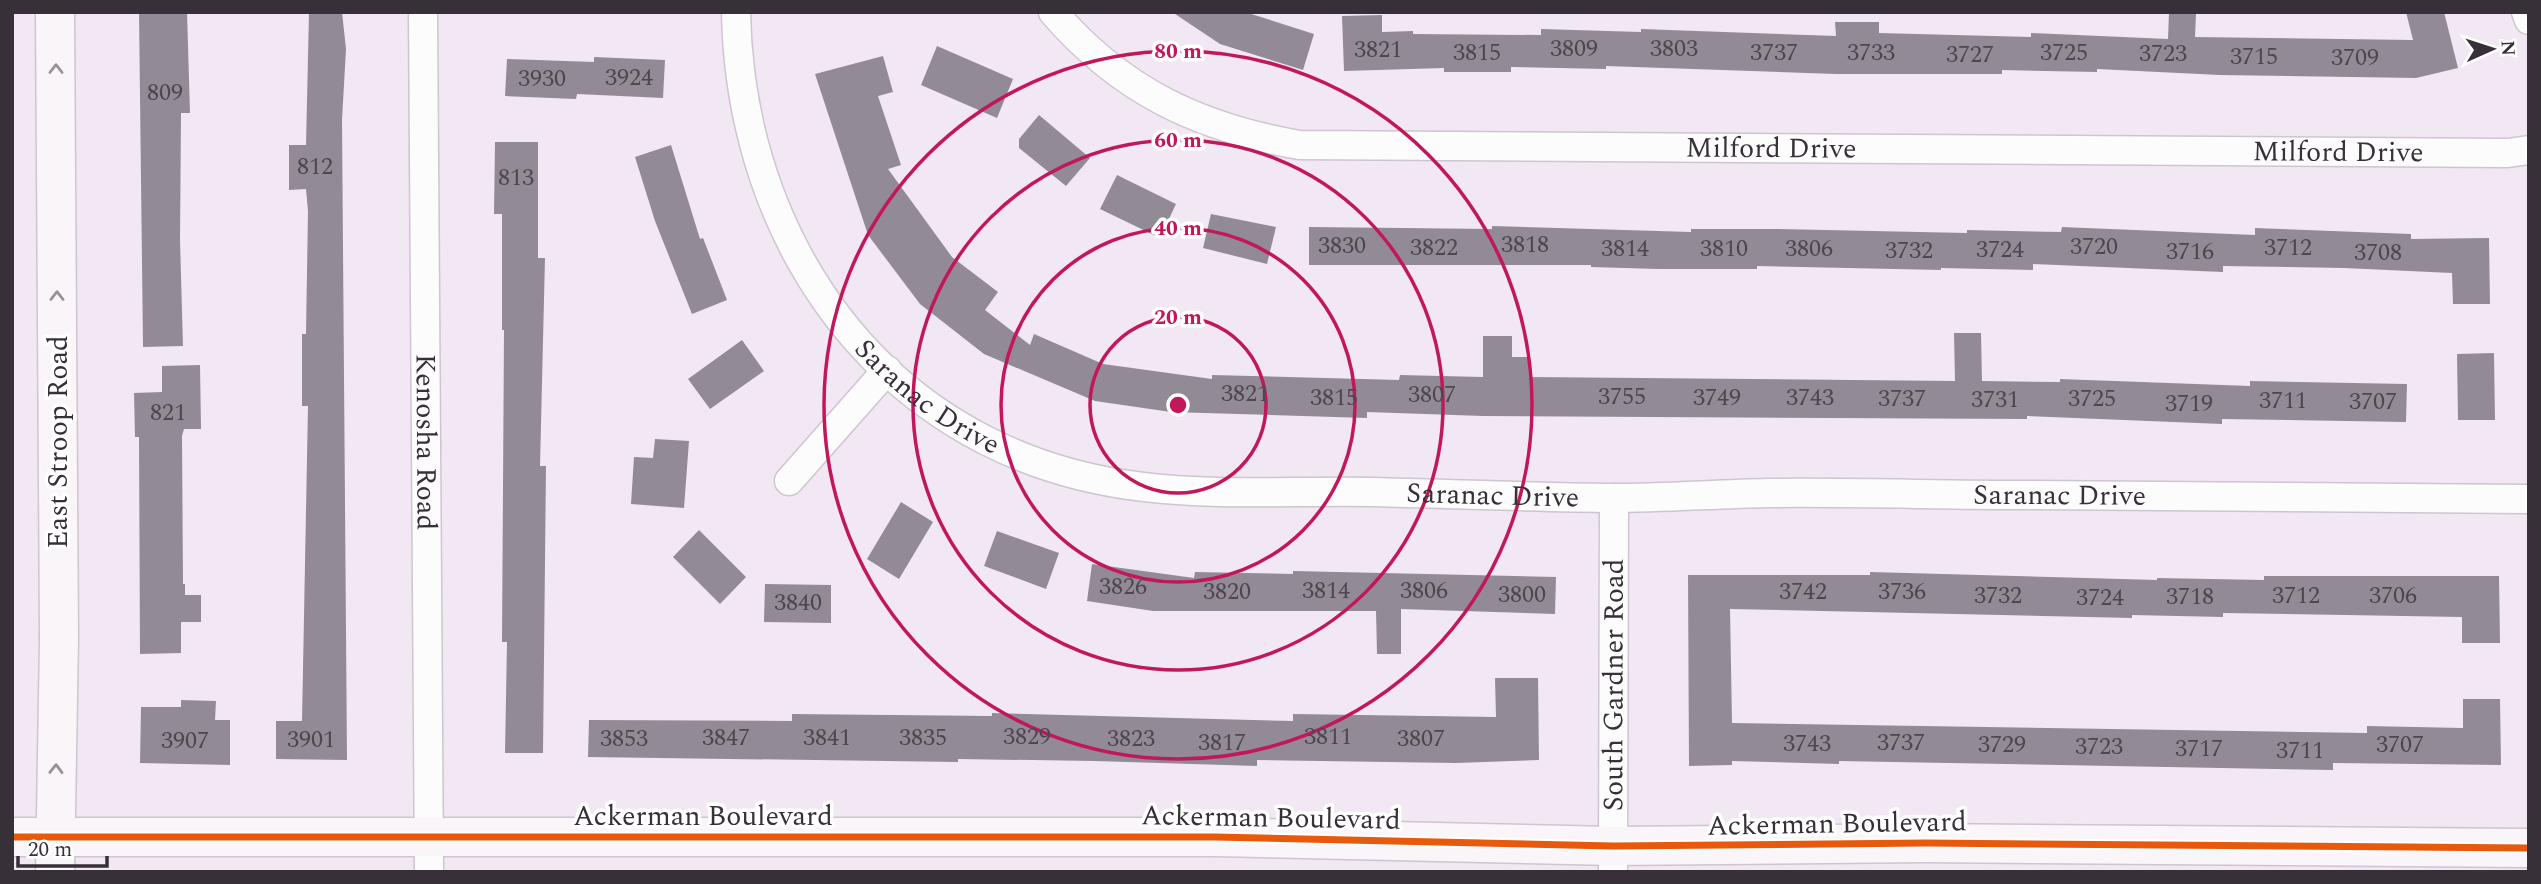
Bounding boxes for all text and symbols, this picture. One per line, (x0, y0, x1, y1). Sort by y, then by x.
north arrow (2457, 14, 2527, 84)
house number: 3809 (1550, 31, 1598, 67)
house number: 3803 (1650, 31, 1698, 67)
house number: 3821 (1354, 32, 1402, 68)
house number: 3815 (1453, 35, 1501, 71)
house number: 3737 (1750, 35, 1798, 71)
house number: 3733 (1847, 35, 1895, 71)
house number: 3725 (2040, 35, 2088, 71)
text: 80 m (1154, 36, 1202, 68)
house number: 3723 (2139, 36, 2187, 72)
house number: 3727 (1946, 37, 1994, 73)
house number: 3715 (2230, 39, 2278, 75)
house number: 3709 (2331, 40, 2379, 76)
text: N (2493, 40, 2522, 57)
house number: 3924 (605, 60, 653, 96)
house number: 3930 (518, 61, 566, 97)
one-way arrow (48, 63, 63, 74)
house number: 809 (147, 75, 183, 111)
text: 60 m (1154, 125, 1202, 157)
street label: Milford Drive (1686, 126, 1857, 170)
street label: Milford Drive (2253, 130, 2424, 174)
house number: 812 (297, 149, 333, 185)
house number: 813 (498, 160, 534, 196)
text: 40 m (1154, 213, 1202, 245)
house number: 3818 (1501, 227, 1549, 263)
house number: 3830 (1318, 228, 1366, 264)
house number: 3720 (2070, 229, 2118, 265)
house number: 3822 (1410, 230, 1458, 266)
house number: 3712 (2264, 230, 2312, 266)
house number: 3814 (1601, 231, 1649, 267)
house number: 3810 (1700, 231, 1748, 267)
house number: 3806 (1785, 231, 1833, 267)
house number: 3724 (1976, 232, 2024, 268)
house number: 3732 (1885, 233, 1933, 269)
house number: 3716 (2166, 234, 2214, 270)
house number: 3708 (2354, 235, 2402, 271)
one-way arrow (49, 291, 65, 301)
text: 20 m (1154, 302, 1202, 334)
street label: Saranac Drive (844, 329, 1007, 466)
street label: East Stroop Road (37, 335, 80, 549)
street label: Kenosha Road (404, 353, 448, 530)
house number: 3821 (1221, 376, 1269, 412)
house number: 3807 (1408, 377, 1456, 413)
house number: 3755 (1598, 379, 1646, 415)
house number: 3815 (1310, 380, 1358, 416)
house number: 3749 (1693, 380, 1741, 416)
house number: 3743 (1786, 380, 1834, 416)
house number: 3737 (1878, 381, 1926, 417)
house number: 3725 (2068, 381, 2116, 417)
house number: 3731 (1971, 382, 2019, 418)
house number: 3711 (2259, 383, 2307, 419)
house number: 3707 (2349, 384, 2397, 420)
house number: 3719 (2165, 386, 2213, 422)
centre of rings (1166, 393, 1190, 417)
house number: 821 (150, 395, 186, 431)
street label: Saranac Drive (1406, 471, 1580, 519)
street label: Saranac Drive (1973, 473, 2146, 517)
street label: South Gardner Road (1592, 559, 1635, 811)
house number: 3826 (1099, 569, 1147, 605)
house number: 3814 (1302, 573, 1350, 609)
house number: 3806 (1400, 573, 1448, 609)
house number: 3820 (1203, 574, 1251, 610)
house number: 3742 (1779, 574, 1827, 610)
house number: 3736 (1878, 574, 1926, 610)
house number: 3800 (1498, 577, 1546, 613)
house number: 3732 (1974, 578, 2022, 614)
house number: 3712 (2272, 578, 2320, 614)
house number: 3706 (2369, 578, 2417, 614)
house number: 3718 (2166, 579, 2214, 615)
house number: 3724 (2076, 580, 2124, 616)
house number: 3840 (774, 585, 822, 621)
house number: 3829 (1003, 719, 1051, 755)
house number: 3811 (1304, 719, 1352, 755)
house number: 3847 (702, 720, 750, 756)
house number: 3841 (803, 720, 851, 756)
house number: 3835 (899, 720, 947, 756)
house number: 3853 (600, 721, 648, 757)
house number: 3823 (1107, 721, 1155, 757)
house number: 3807 (1397, 721, 1445, 757)
house number: 3901 (287, 722, 335, 758)
house number: 3907 (161, 723, 209, 759)
house number: 3817 (1198, 725, 1246, 761)
house number: 3737 (1877, 725, 1925, 761)
house number: 3743 (1783, 726, 1831, 762)
house number: 3729 (1978, 727, 2026, 763)
house number: 3707 (2376, 727, 2424, 763)
house number: 3723 (2075, 729, 2123, 765)
house number: 3717 (2175, 731, 2223, 767)
house number: 3711 (2276, 733, 2324, 769)
one-way arrow (48, 763, 64, 773)
street label: Ackerman Boulevard (1141, 794, 1401, 842)
street label: Ackerman Boulevard (573, 795, 833, 838)
street label: Ackerman Boulevard (1707, 800, 1967, 848)
scale bar (18, 824, 107, 868)
text: 20 m (28, 834, 72, 866)

